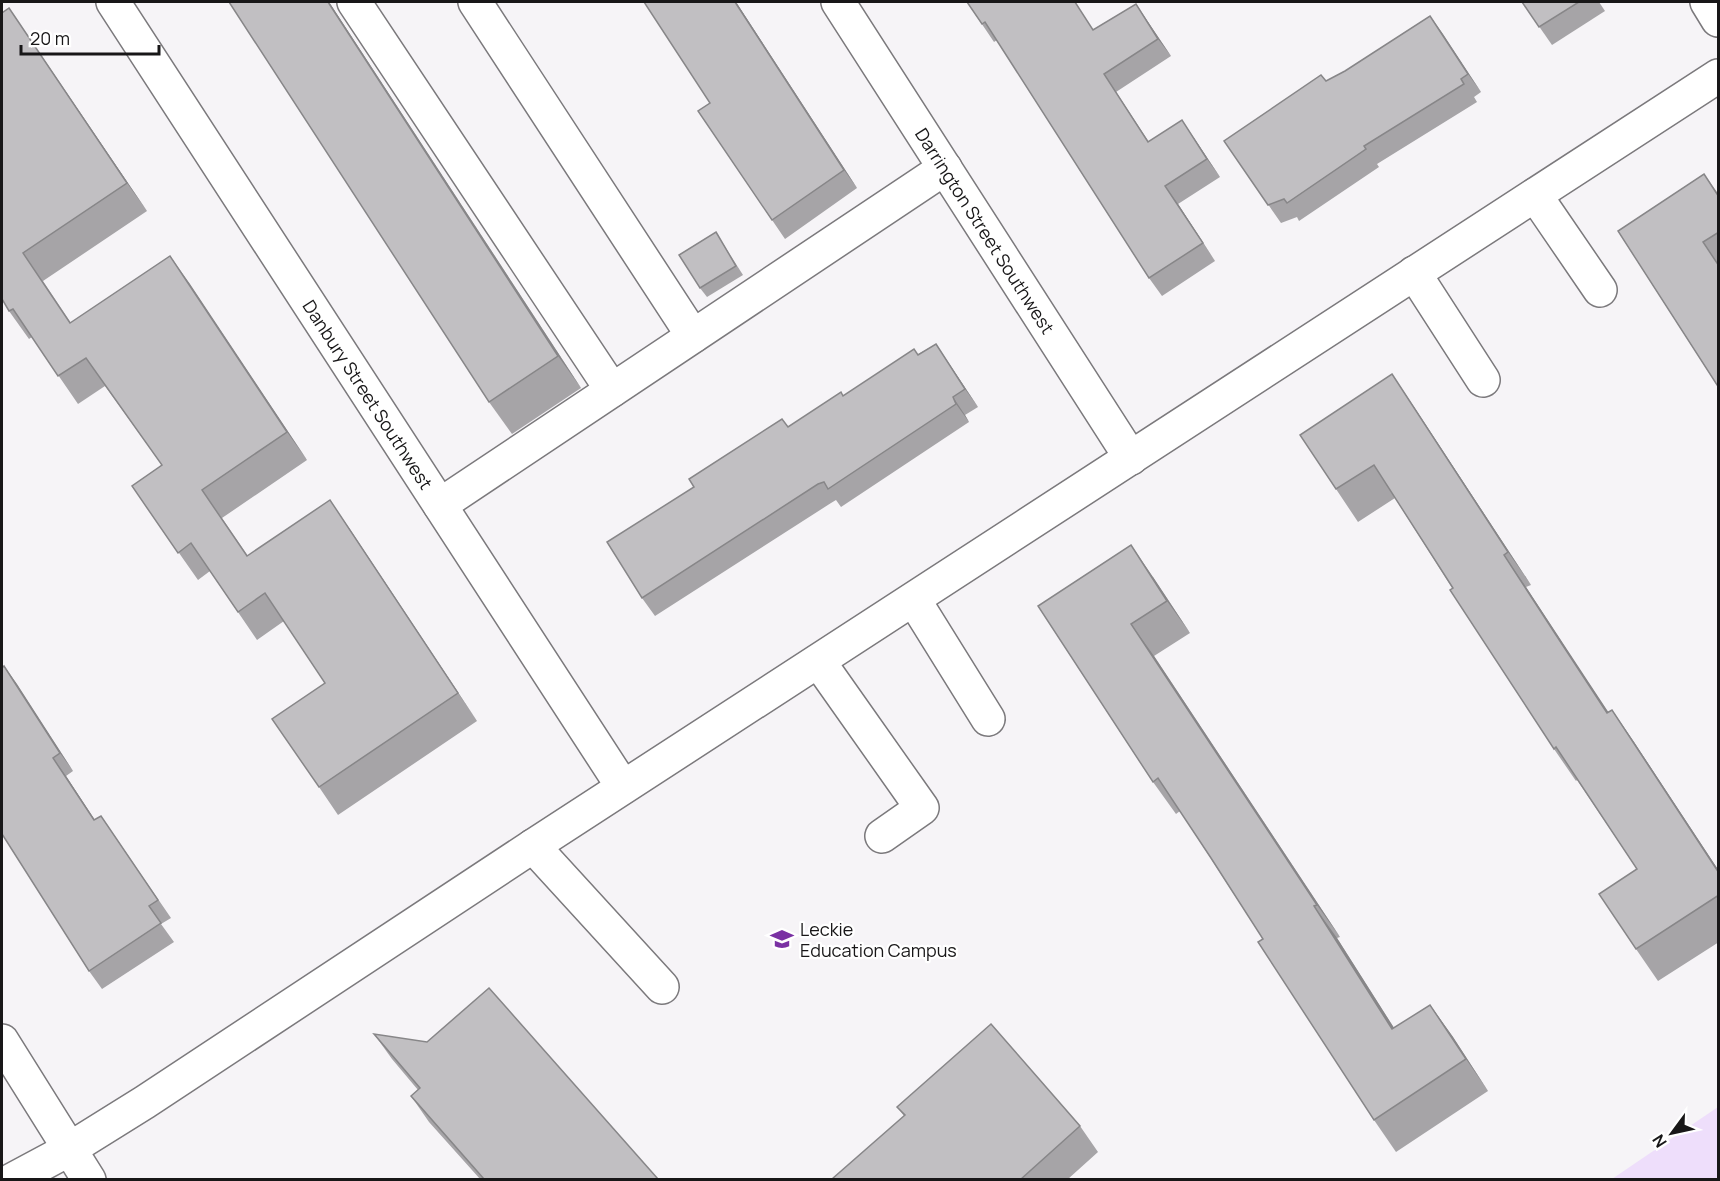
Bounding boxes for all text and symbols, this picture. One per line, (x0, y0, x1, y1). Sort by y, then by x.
scale bar (21, 18, 159, 56)
text: 20 m (30, 26, 70, 50)
street label: Darrington Street Southwest (910, 123, 1060, 338)
street label: Danbury Street Southwest (298, 295, 438, 494)
place label: Leckie Education Campus (800, 917, 957, 962)
school or university icon: Leckie Education Campus (769, 926, 795, 952)
north arrow (1642, 1103, 1702, 1163)
text: N (1647, 1130, 1672, 1152)

